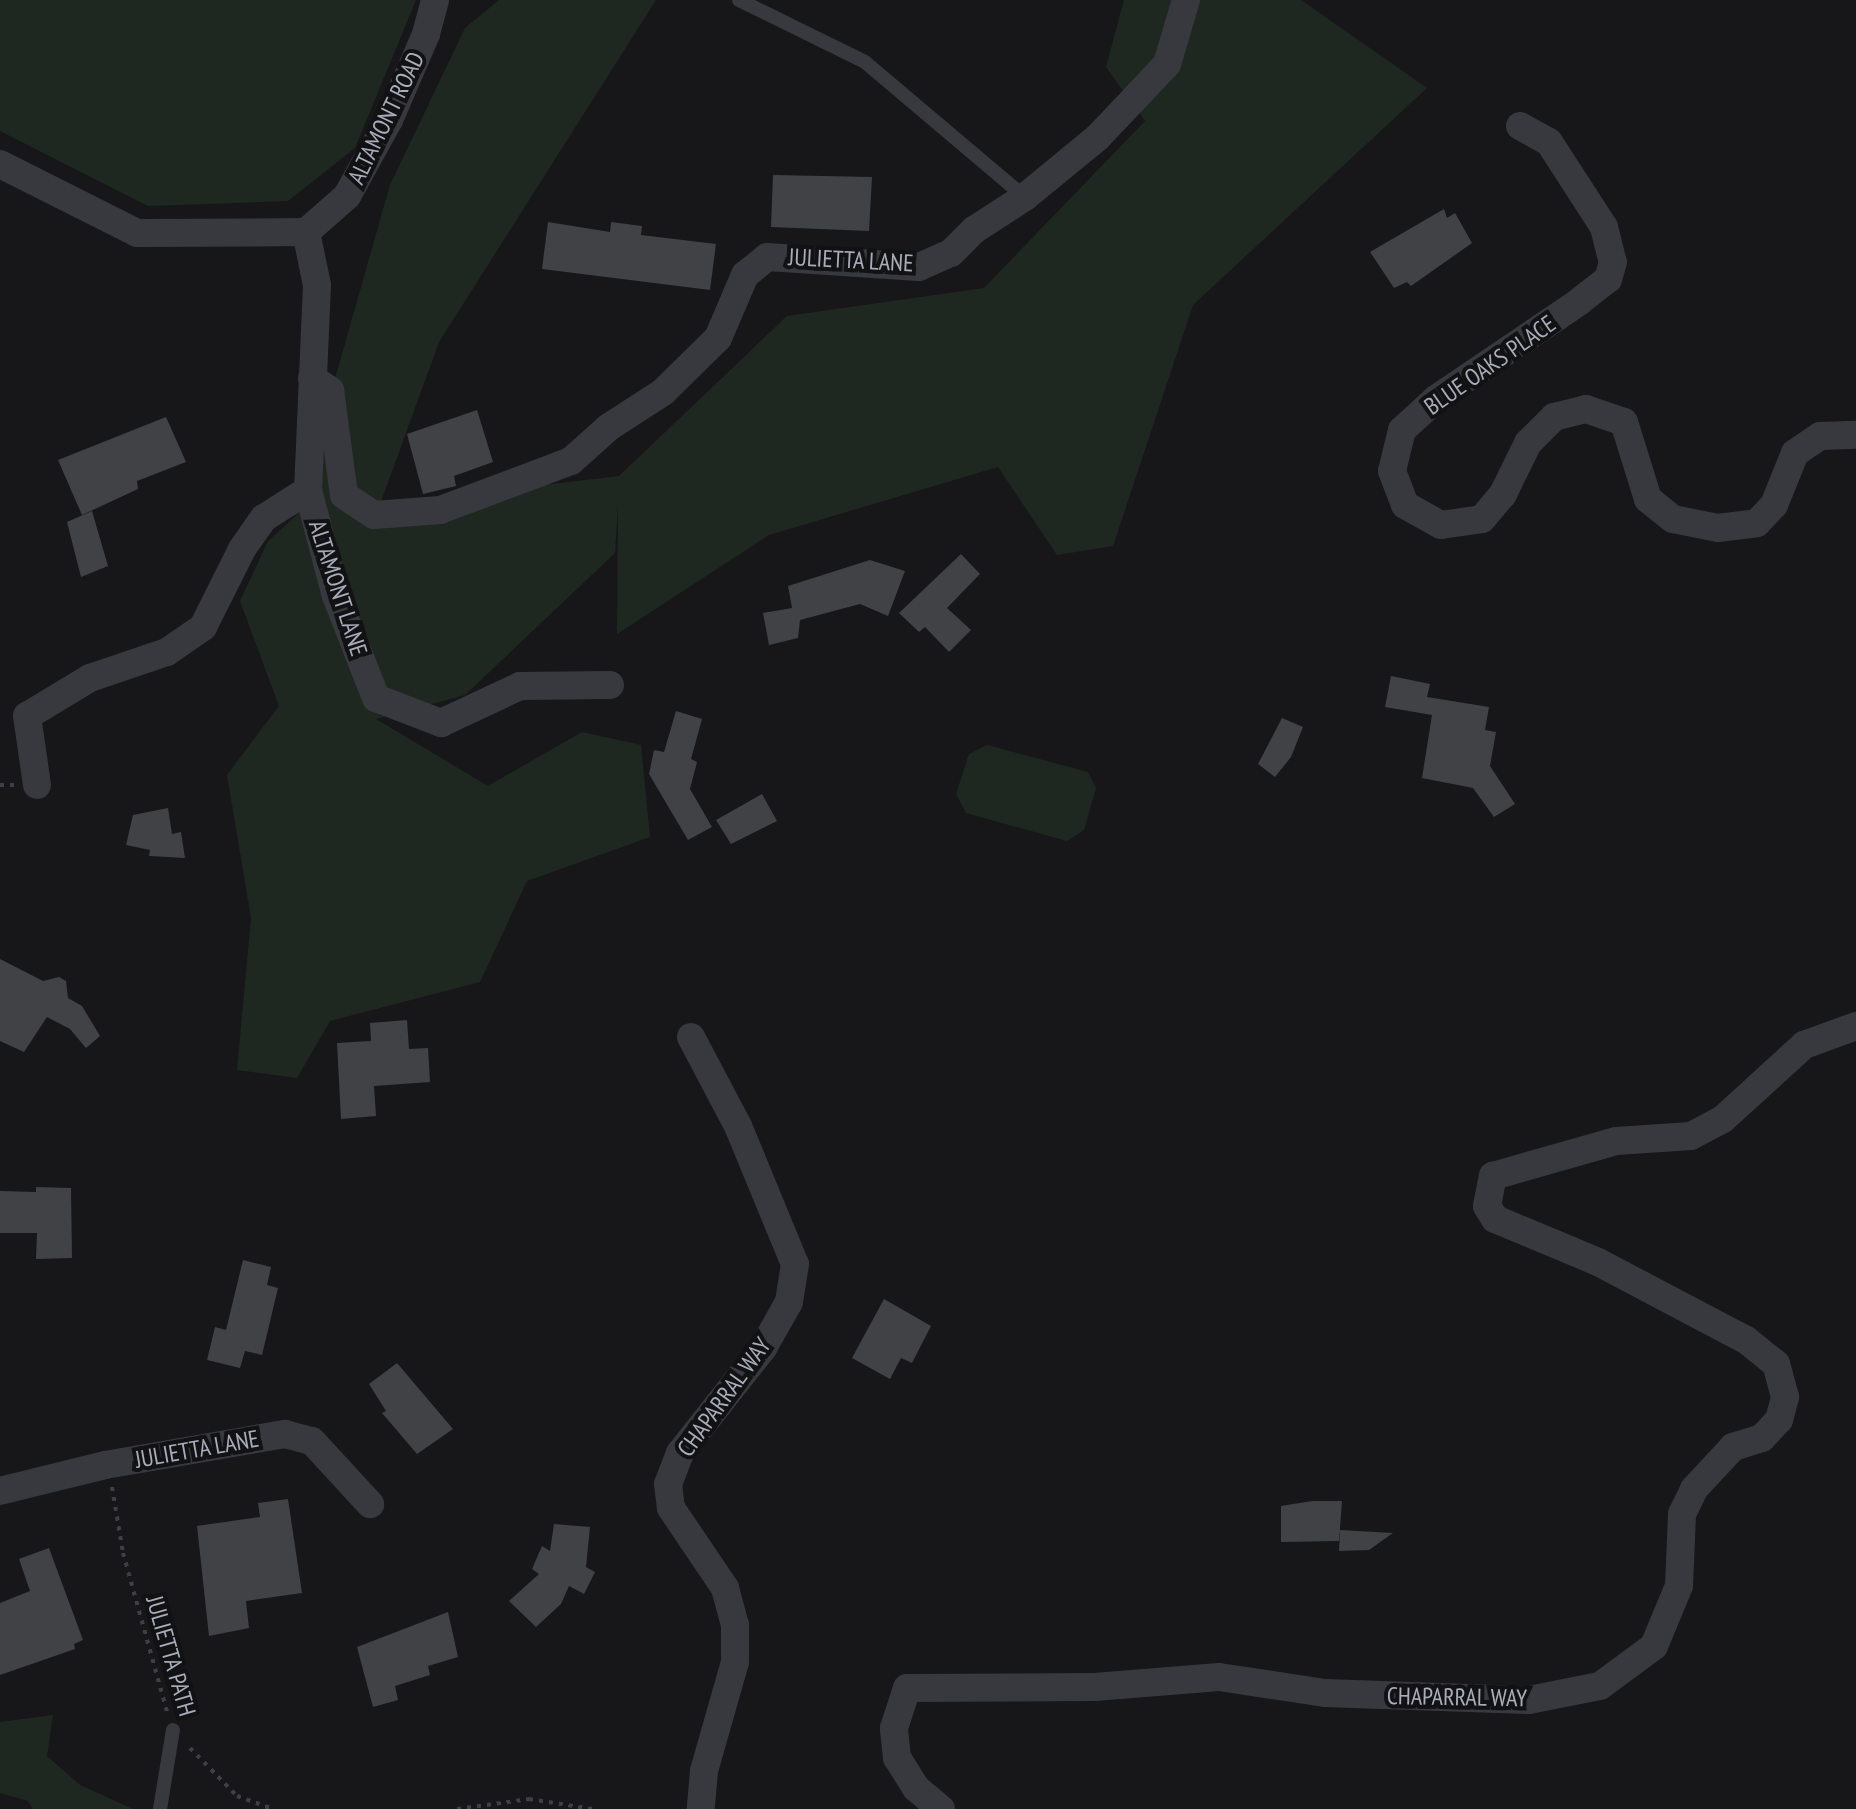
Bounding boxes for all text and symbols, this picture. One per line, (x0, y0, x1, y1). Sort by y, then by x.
street label: ALTAMONT ROAD (341, 47, 431, 189)
street label: JULIETTA LANE (787, 242, 915, 278)
street label: BLUE OAKS PLACE (1419, 309, 1561, 421)
street label: ALTAMONT LANE (302, 516, 374, 660)
street label: CHAPARRAL WAY (671, 1331, 777, 1463)
street label: JULIETTA LANE (133, 1424, 261, 1474)
street label: JULIETTA PATH (140, 1592, 202, 1720)
street label: CHAPARRAL WAY (1386, 1681, 1528, 1713)

